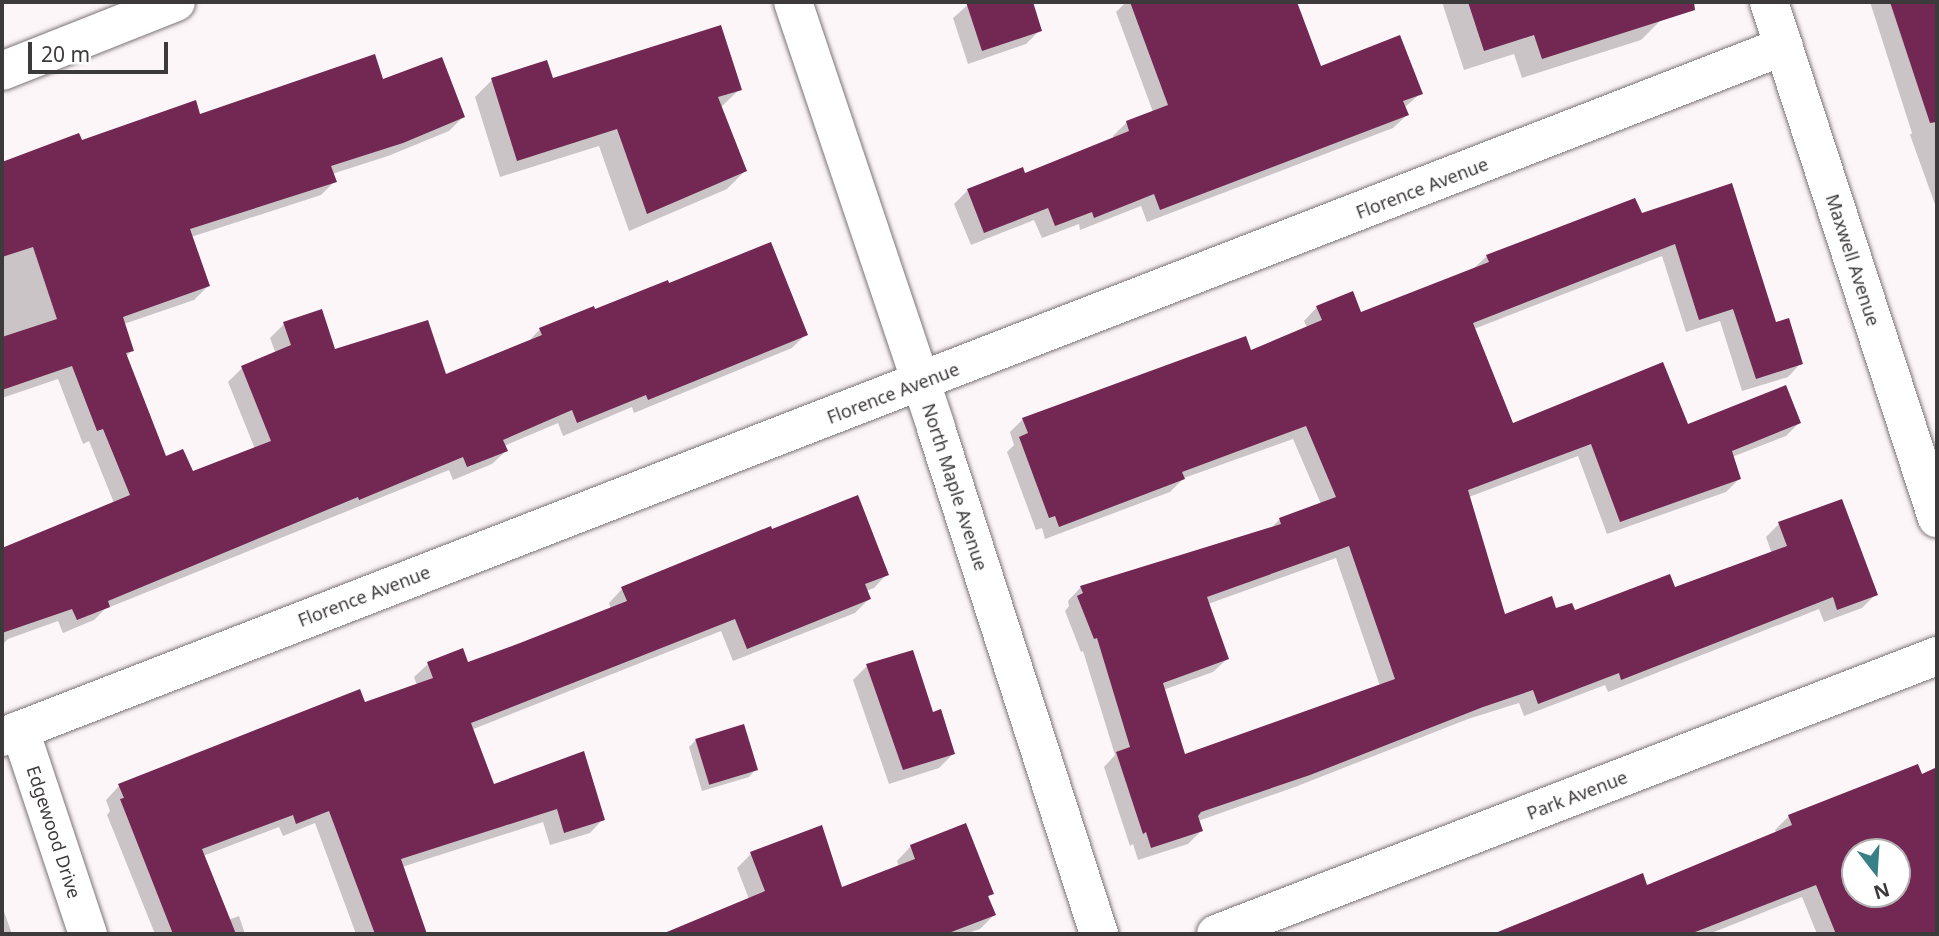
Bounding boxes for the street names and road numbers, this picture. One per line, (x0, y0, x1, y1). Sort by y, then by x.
street label: Florence Avenue (1353, 153, 1491, 223)
street label: Maxwell Avenue (1821, 191, 1885, 329)
street label: Florence Avenue (824, 358, 962, 428)
street label: North Maple Avenue (918, 401, 992, 573)
street label: Florence Avenue (295, 561, 433, 631)
street label: Edgewood Drive (22, 763, 86, 901)
street label: Park Avenue (1524, 766, 1630, 824)

